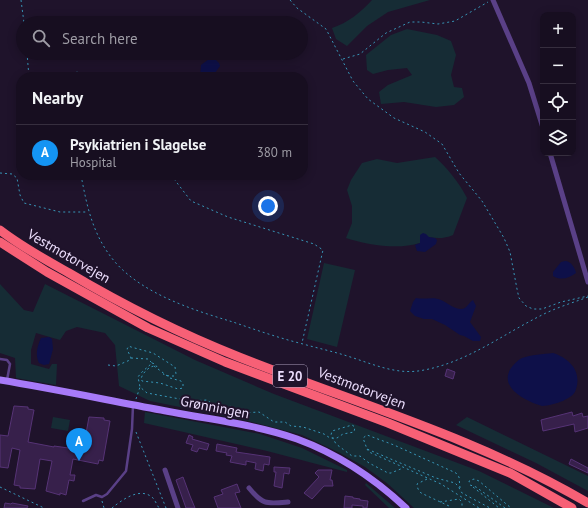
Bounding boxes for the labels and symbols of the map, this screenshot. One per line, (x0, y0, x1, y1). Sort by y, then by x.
your location (258, 196, 278, 216)
street label: Vestmotorvejen (23, 224, 114, 287)
street label: Vestmotorvejen (315, 363, 409, 413)
road number: E 20 (273, 365, 307, 387)
street label: Grønningen (179, 392, 251, 422)
pin: A (66, 428, 92, 461)

